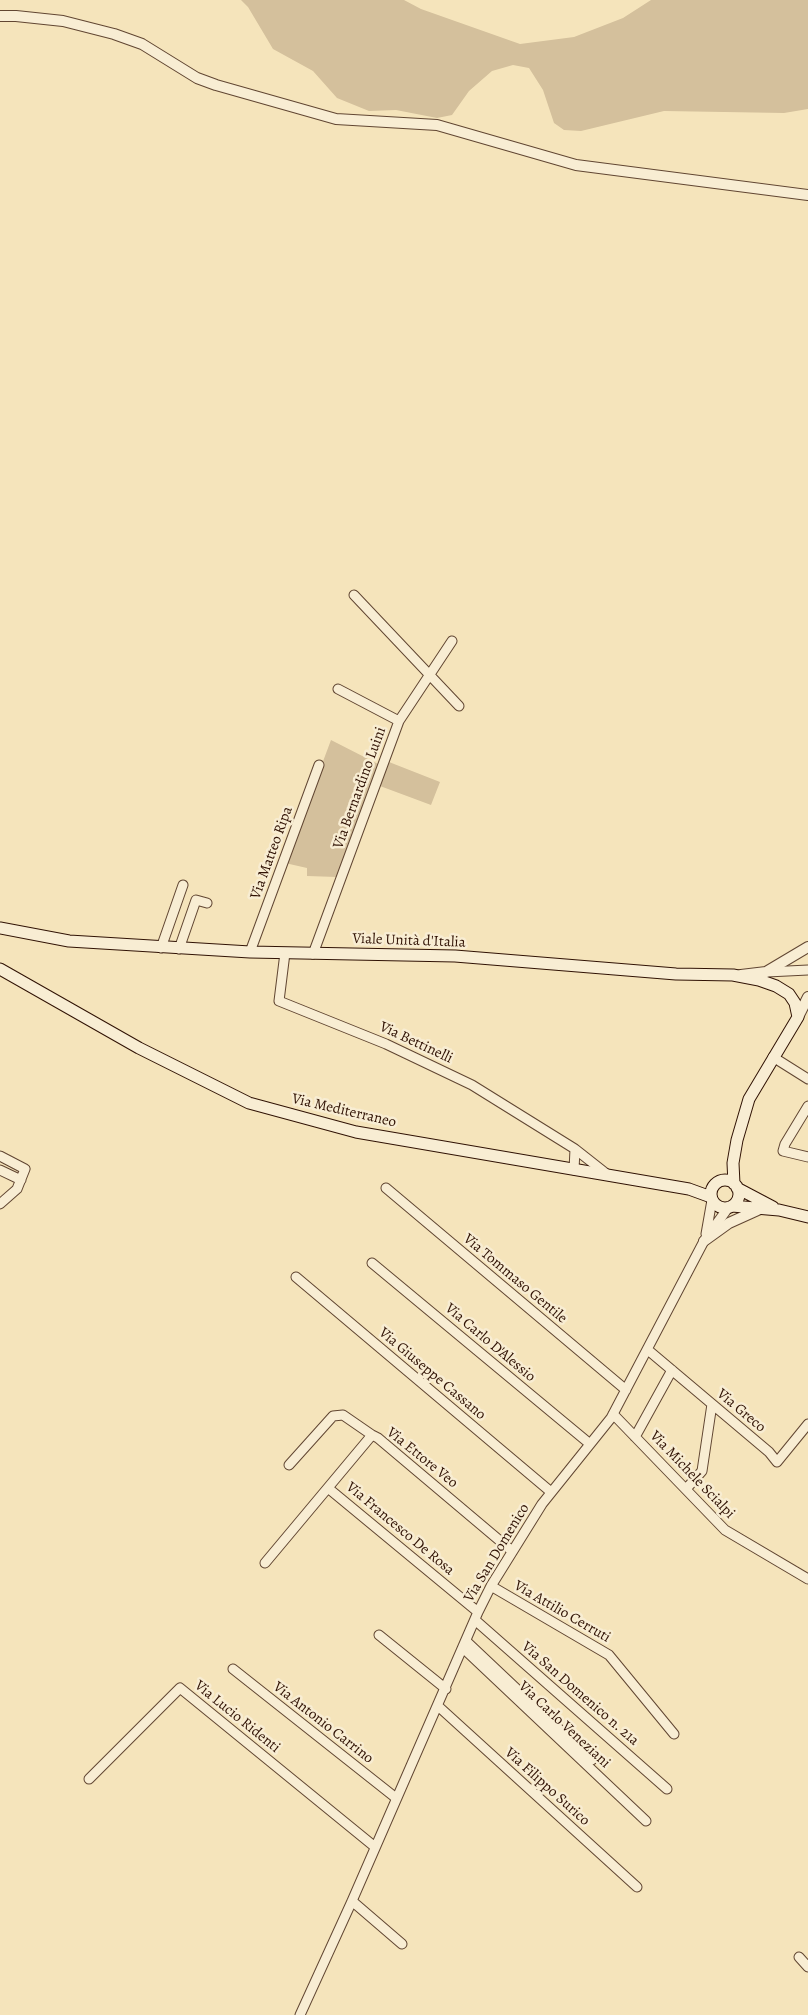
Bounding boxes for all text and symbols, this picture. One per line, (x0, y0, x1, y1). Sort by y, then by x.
street label: Via Bernardino Luini (330, 725, 390, 851)
street label: Via Matteo Ripa (247, 804, 297, 902)
street label: Viale Unità d'Italia (352, 930, 466, 952)
street label: Via Bettinelli (376, 1018, 456, 1068)
street label: Via Mediterraneo (290, 1090, 398, 1132)
street label: Via Tommaso Gentile (459, 1230, 571, 1328)
street label: Via Carlo D'Alessio (441, 1300, 539, 1386)
street label: Via Giuseppe Cassano (375, 1324, 489, 1424)
street label: Via Greco (713, 1385, 769, 1437)
street label: Via Ettore Veo (383, 1424, 461, 1492)
street label: Via Michele Scialpi (646, 1427, 738, 1523)
street label: Via Francesco De Rosa (342, 1478, 458, 1580)
street label: Via San Domenico (460, 1500, 534, 1606)
street label: Via Attilio Cerruti (510, 1577, 614, 1647)
street label: Via San Domenico n. 21a (518, 1638, 642, 1750)
street label: Via Lucio Ridenti (191, 1677, 283, 1757)
street label: Via Antonio Carrino (269, 1678, 377, 1768)
street label: Via Carlo Veneziani (514, 1678, 614, 1772)
street label: Via Filippo Surico (501, 1744, 593, 1830)

